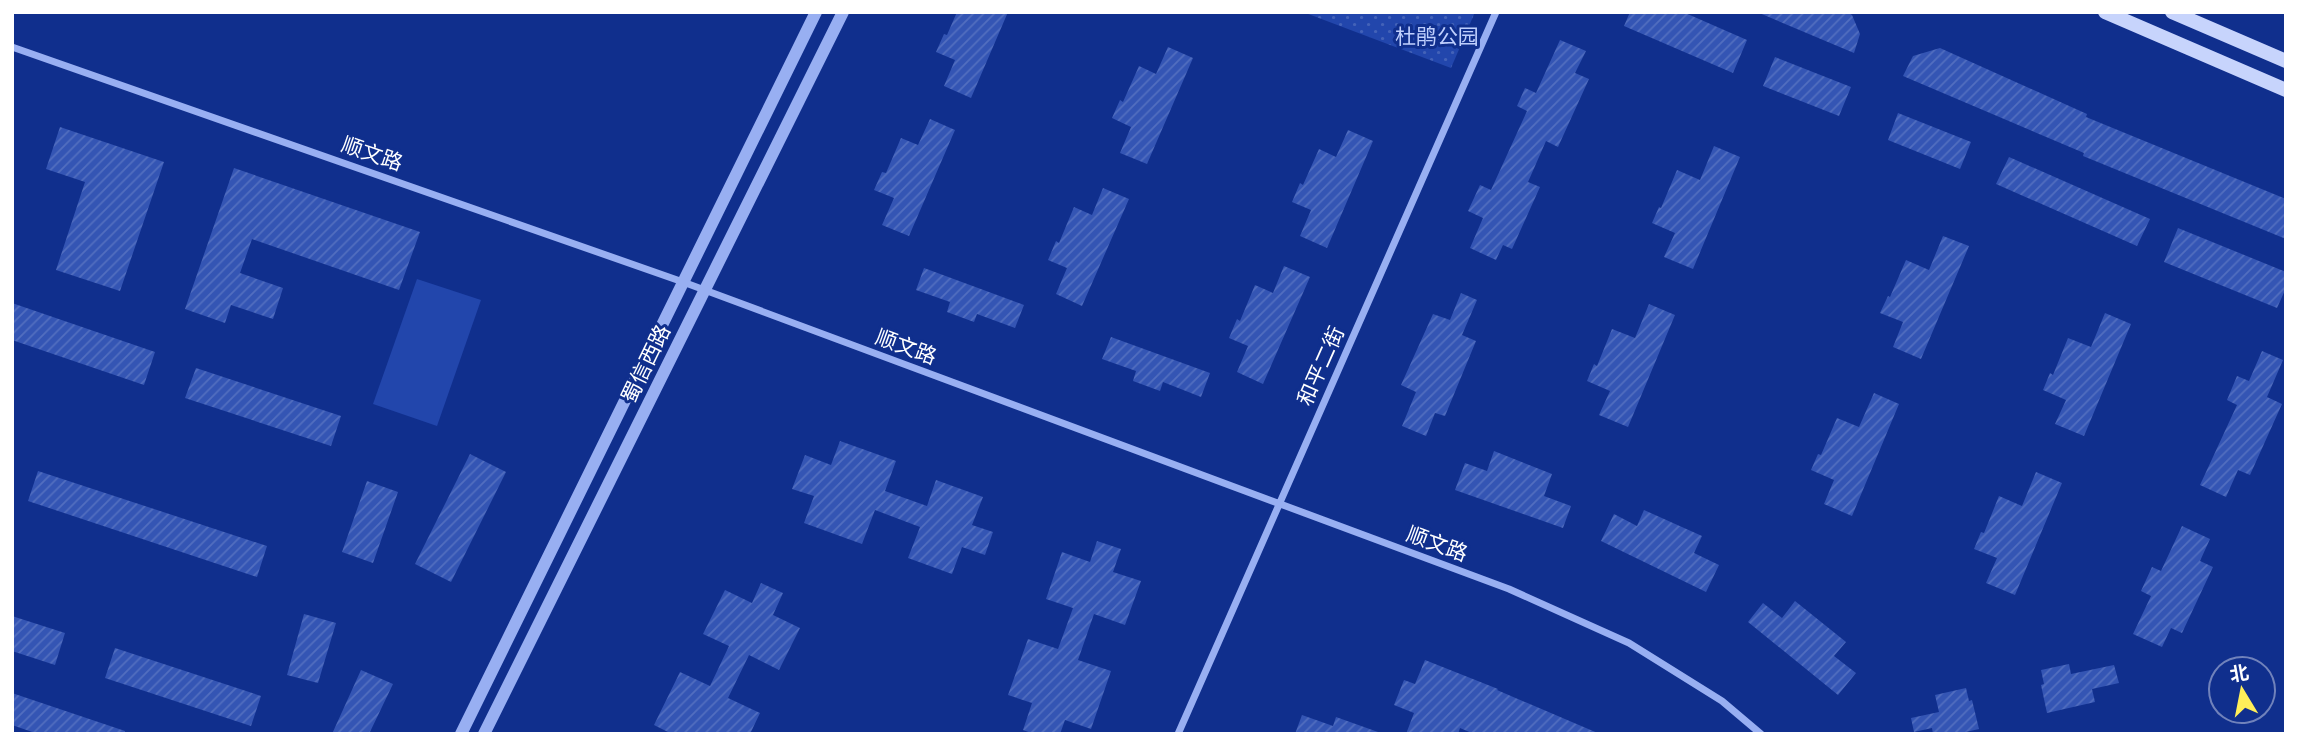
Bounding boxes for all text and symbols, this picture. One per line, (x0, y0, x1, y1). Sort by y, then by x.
park label: 杜鹃公园 (1395, 24, 1479, 49)
street label: 顺文路 (338, 131, 406, 176)
street label: 蜀信西路 (616, 321, 675, 407)
street label: 和平二街 (1292, 322, 1349, 409)
street label: 顺文路 (872, 324, 940, 369)
street label: 顺文路 (1403, 521, 1471, 566)
north arrow (2207, 655, 2277, 725)
text: 北 (2228, 661, 2250, 686)

